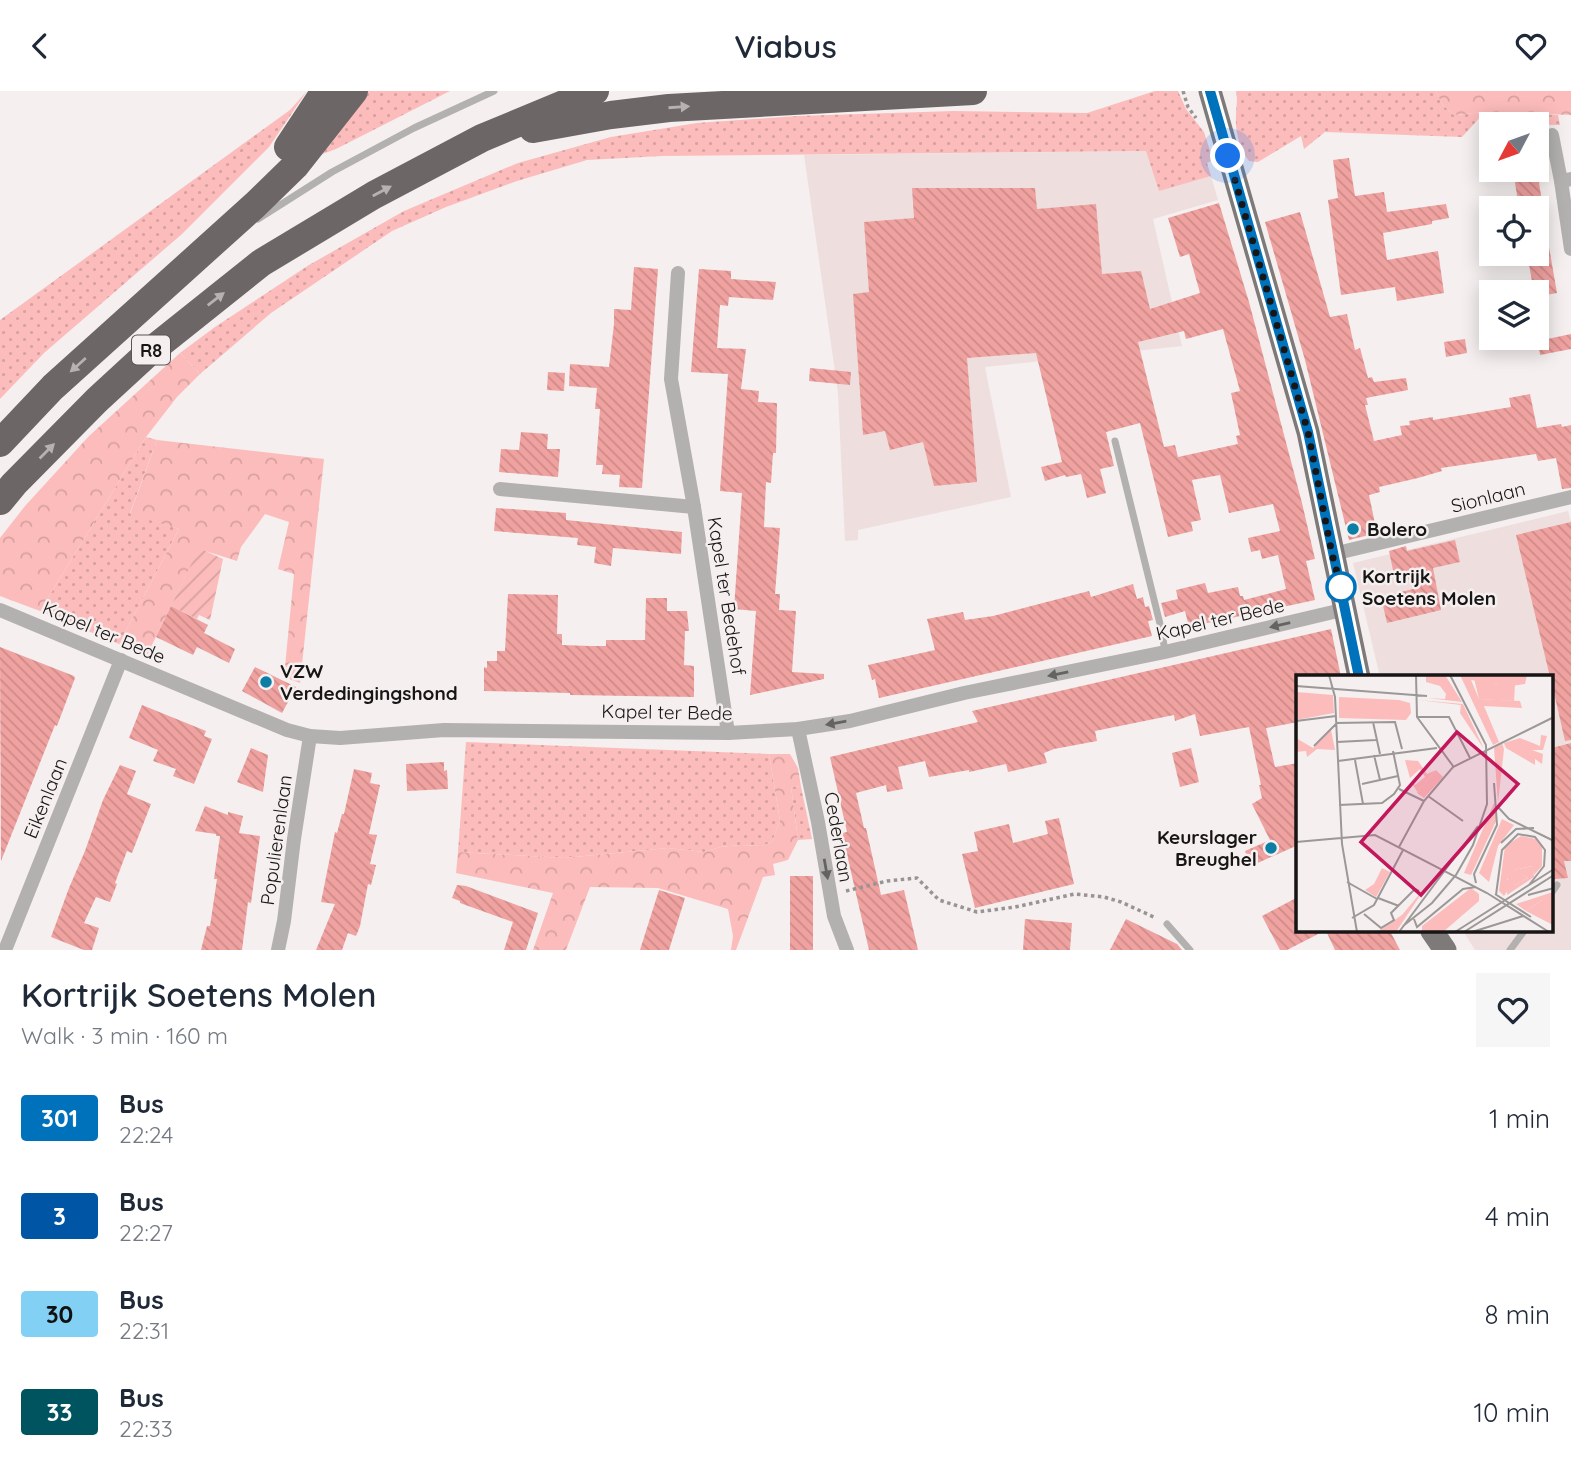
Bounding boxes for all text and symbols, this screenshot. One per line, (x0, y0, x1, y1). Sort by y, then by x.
text: Viabus (734, 26, 837, 66)
icon: back (21, 27, 59, 65)
icon: heart (1512, 27, 1550, 65)
one-way arrow (668, 101, 690, 112)
north arrow (1479, 112, 1549, 182)
map controls (1479, 112, 1549, 350)
your location (1210, 138, 1245, 173)
one-way arrow (372, 185, 392, 197)
button: locate (1479, 196, 1549, 266)
button: layers (1479, 280, 1549, 350)
one-way arrow (206, 292, 224, 307)
road number: R8 (132, 335, 170, 365)
one-way arrow (70, 357, 87, 373)
one-way arrow (38, 443, 54, 460)
street label: Sionlaan (1448, 476, 1528, 518)
street label: Kapel ter Bedehof (703, 515, 751, 677)
place label: Bolero (1367, 517, 1427, 541)
marker: Bolero (1345, 521, 1361, 537)
place label: Kortrijk Soetens Molen (1362, 564, 1496, 610)
marker: Kortrijk Soetens Molen (1326, 572, 1356, 602)
street label: Kapel ter Bede (1153, 593, 1287, 645)
street label: Kapel ter Bede (39, 595, 169, 669)
one-way arrow (1269, 620, 1291, 631)
place label: VZW Verdedingingshond (280, 659, 458, 705)
one-way arrow (1047, 669, 1069, 680)
marker: VZW Verdedingingshond (258, 674, 274, 690)
inset map (1296, 675, 1554, 933)
street label: Kapel ter Bede (601, 699, 733, 725)
one-way arrow (824, 718, 846, 729)
street label: Eikenlaan (18, 754, 72, 842)
street label: Populierenlaan (255, 773, 297, 907)
street label: Cederlaan (819, 790, 859, 884)
place label: Keurslager Breughel (1157, 825, 1257, 871)
marker: Keurslager Breughel (1263, 840, 1279, 856)
one-way arrow (821, 858, 832, 880)
button: heart (1476, 973, 1550, 1047)
text: Kortrijk Soetens Molen (21, 974, 376, 1015)
text: Walk · 3 min · 160 m (21, 1021, 228, 1050)
text: Bus (119, 1087, 164, 1120)
text: 1 min (1489, 1102, 1550, 1135)
text: 301 (41, 1103, 78, 1133)
text: 22:24 (119, 1120, 173, 1149)
text: Bus (119, 1185, 164, 1218)
text: 4 min (1485, 1200, 1550, 1233)
text: 3 (53, 1201, 66, 1231)
text: 22:27 (119, 1218, 173, 1247)
text: Bus (119, 1283, 164, 1316)
text: 8 min (1485, 1298, 1550, 1331)
text: 30 (46, 1299, 73, 1329)
text: 22:31 (119, 1316, 169, 1345)
text: Bus (119, 1381, 164, 1414)
text: 10 min (1474, 1396, 1550, 1429)
text: 33 (47, 1397, 72, 1427)
text: 22:33 (119, 1414, 173, 1443)

